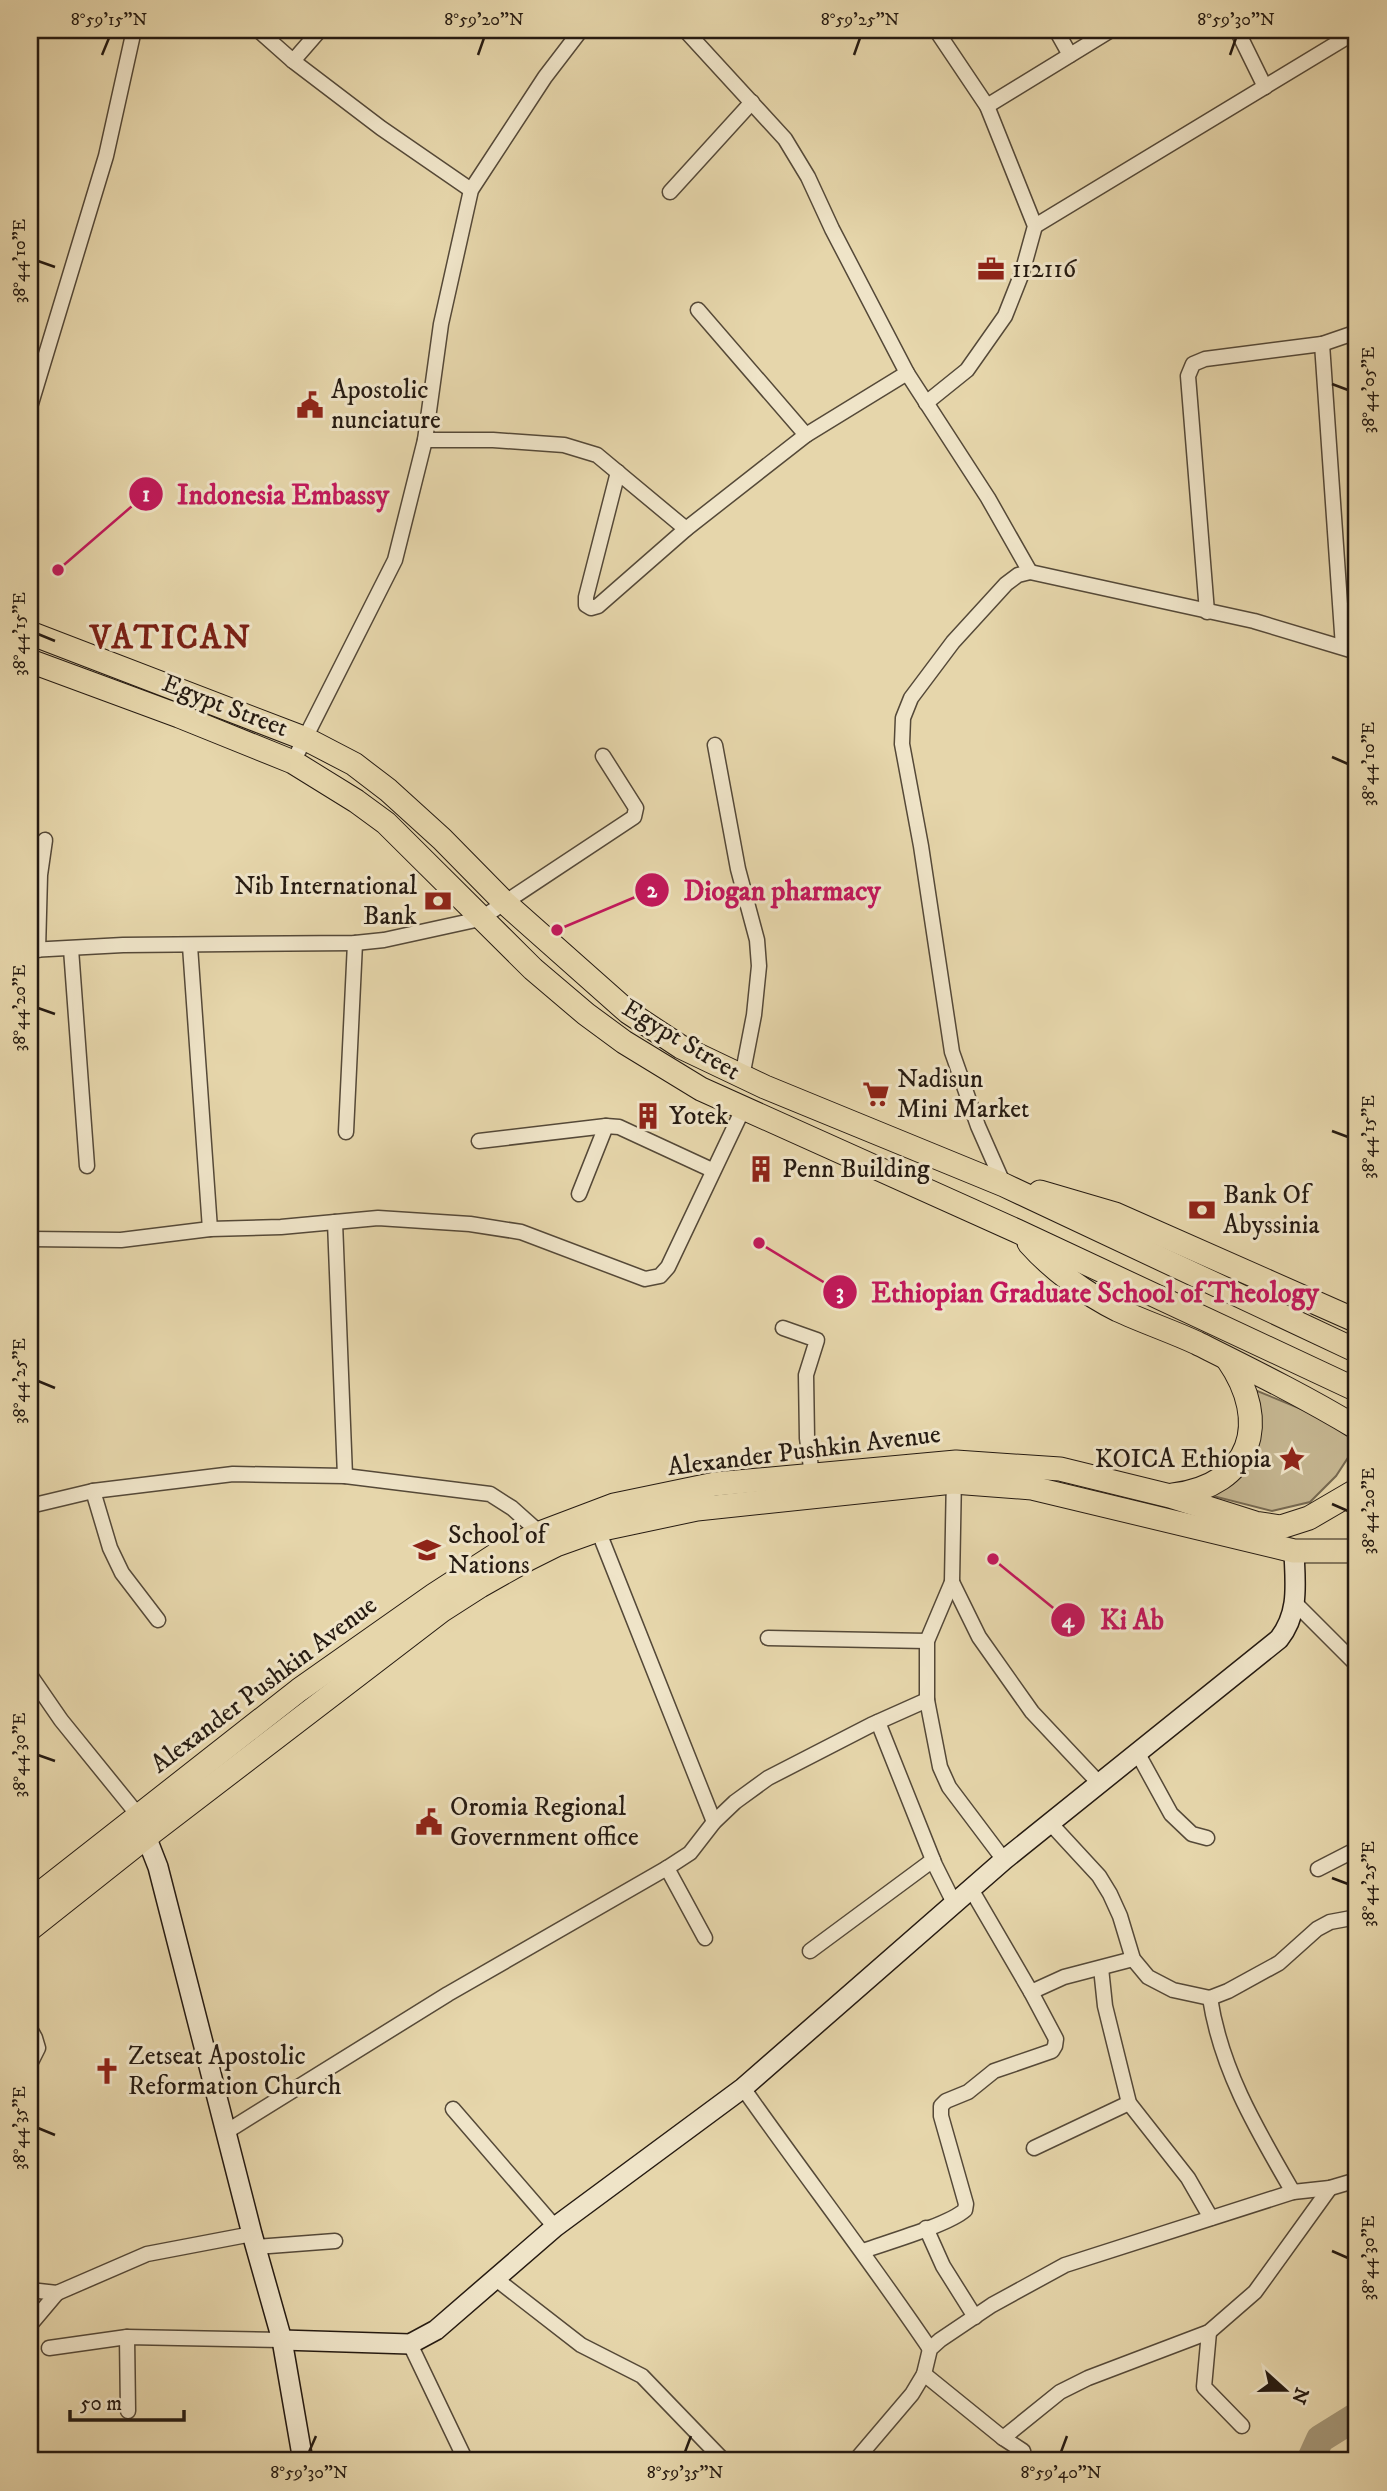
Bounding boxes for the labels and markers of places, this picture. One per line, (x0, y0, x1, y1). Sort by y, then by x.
place label: 112116 (1012, 253, 1078, 286)
office icon: 112116 (976, 254, 1006, 284)
place label: Apostolic nunciature (331, 374, 441, 437)
public building icon: Apostolic nunciature (295, 390, 325, 420)
callout: Indonesia Embassy (128, 469, 403, 518)
callout: Diogan pharmacy (634, 865, 894, 914)
place label: Nib International Bank (234, 870, 417, 933)
bank icon: Nib International Bank (423, 886, 453, 916)
place label: Nadisun Mini Market (897, 1063, 1029, 1126)
supermarket icon: Nadisun Mini Market (861, 1079, 891, 1109)
place label: Yotek (669, 1100, 728, 1133)
building icon: Yotek (633, 1101, 663, 1131)
place label: Penn Building (782, 1153, 930, 1186)
building icon: Penn Building (746, 1154, 776, 1184)
place label: Bank Of Abyssinia (1223, 1179, 1319, 1242)
bank icon: Bank Of Abyssinia (1187, 1195, 1217, 1225)
callout: Ethiopian Graduate School of Theology (822, 1268, 1332, 1317)
place label: KOICA Ethiopia (1095, 1443, 1271, 1476)
place icon: KOICA Ethiopia (1277, 1444, 1307, 1474)
place label: School of Nations (448, 1519, 550, 1582)
school or university icon: School of Nations (412, 1535, 442, 1565)
callout: Ki Ab (1051, 1595, 1178, 1644)
place label: Oromia Regional Government office (450, 1791, 639, 1854)
public building icon: Oromia Regional Government office (414, 1807, 444, 1837)
place label: Zetseat Apostolic Reformation Church (128, 2040, 342, 2103)
church icon: Zetseat Apostolic Reformation Church (92, 2056, 122, 2086)

